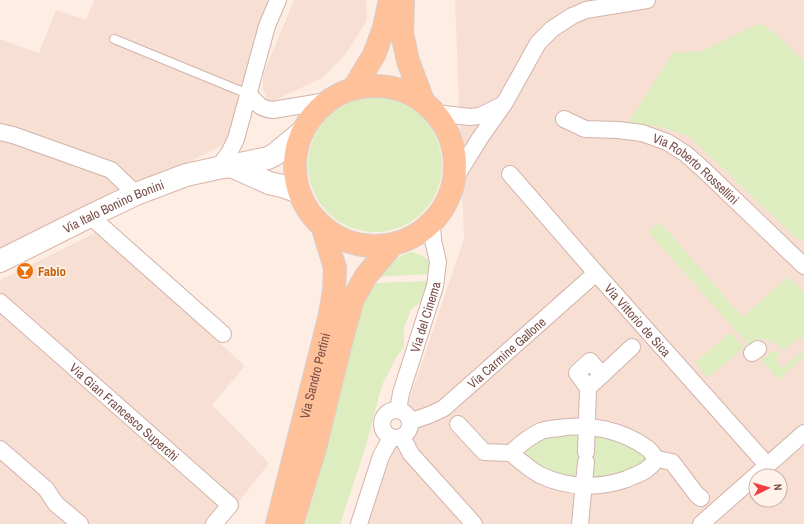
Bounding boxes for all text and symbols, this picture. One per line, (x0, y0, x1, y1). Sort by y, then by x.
street label: Via Roberto Rossellini (651, 129, 743, 208)
street label: Via Italo Bonino Bonini (60, 176, 166, 237)
bar icon: Fabio (15, 261, 35, 281)
place label: Fabio (38, 263, 66, 280)
street label: Via Vittorio de Sica (601, 280, 675, 360)
street label: Via del Cinema (406, 281, 444, 355)
street label: Via Carmine Gallone (464, 313, 549, 392)
street label: Via Sandro Pertini (296, 331, 334, 420)
street label: Via Gian Francesco Superchi (66, 359, 183, 465)
north arrow (748, 468, 788, 508)
text: N (771, 483, 785, 491)

